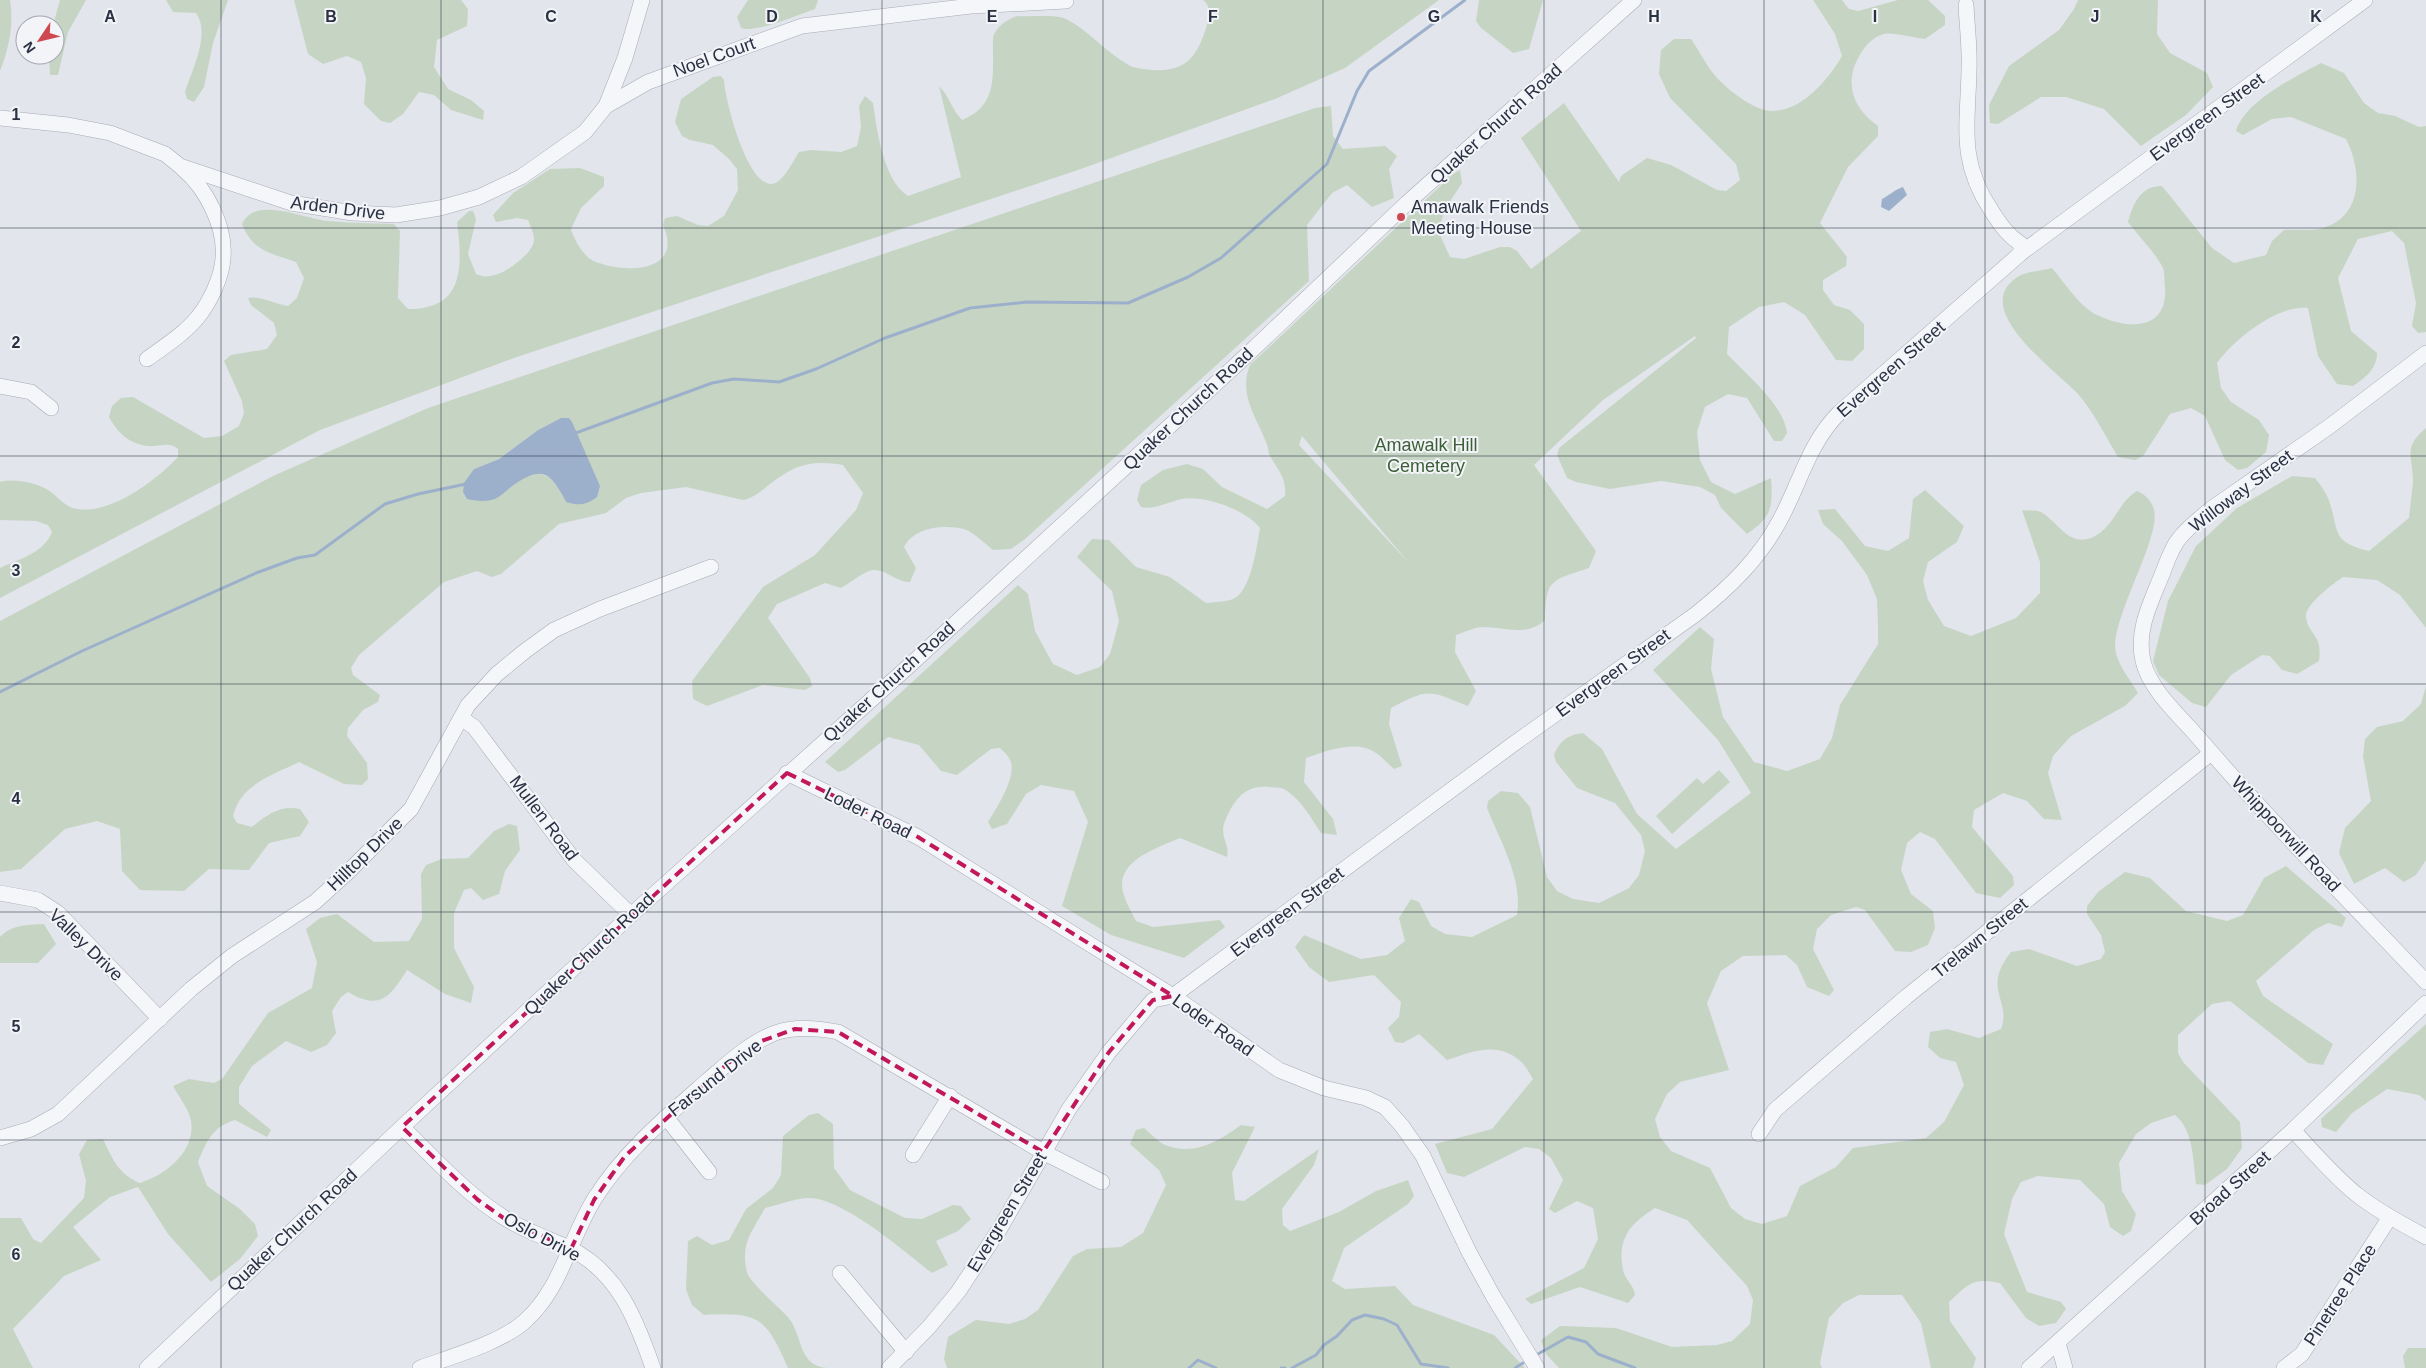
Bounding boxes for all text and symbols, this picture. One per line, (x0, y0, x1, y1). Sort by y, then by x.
text: A (104, 8, 116, 25)
text: B (325, 8, 337, 25)
text: C (545, 8, 557, 25)
text: D (766, 8, 778, 25)
text: E (987, 8, 998, 25)
text: F (1208, 8, 1218, 25)
text: G (1428, 8, 1440, 25)
text: H (1648, 8, 1660, 25)
text: I (1873, 8, 1877, 25)
text: J (2091, 8, 2099, 25)
text: K (2310, 8, 2322, 25)
north arrow (15, 15, 65, 65)
street label: Noel Court (670, 33, 758, 81)
text: N (20, 39, 39, 56)
street label: Quaker Church Road (1426, 60, 1566, 188)
street label: Evergreen Street (2146, 69, 2268, 165)
text: 1 (12, 106, 21, 123)
street label: Arden Drive (290, 192, 386, 224)
place label: Amawalk Friends Meeting House (1411, 197, 1549, 238)
marker: Amawalk Friends Meeting House (1395, 211, 1407, 223)
street label: Evergreen Street (1833, 317, 1949, 421)
text: 2 (12, 334, 21, 351)
street label: Quaker Church Road (1119, 344, 1257, 474)
park label: Amawalk Hill Cemetery (1374, 435, 1478, 476)
street label: Willoway Street (2185, 446, 2297, 536)
text: 3 (12, 562, 21, 579)
street label: Quaker Church Road (819, 618, 959, 746)
street label: Evergreen Street (1552, 625, 1674, 721)
street label: Mullen Road (506, 772, 582, 864)
street label: Whippoorwill Road (2228, 772, 2344, 896)
street label: Loder Road (821, 783, 915, 843)
text: 4 (12, 790, 21, 807)
street label: Hilltop Drive (323, 813, 407, 895)
street label: Evergreen Street (1227, 863, 1347, 961)
street label: Quaker Church Road (520, 889, 658, 1019)
street label: Trelawn Street (1928, 894, 2032, 982)
street label: Valley Drive (45, 905, 127, 985)
street label: Loder Road (1169, 990, 1257, 1060)
text: 5 (12, 1018, 21, 1035)
street label: Farsund Drive (664, 1035, 766, 1121)
street label: Broad Street (2186, 1147, 2274, 1229)
street label: Evergreen Street (963, 1149, 1051, 1275)
street label: Quaker Church Road (223, 1165, 361, 1295)
street label: Oslo Drive (500, 1208, 584, 1266)
street label: Pinetree Place (2300, 1240, 2380, 1350)
text: 6 (12, 1246, 21, 1263)

